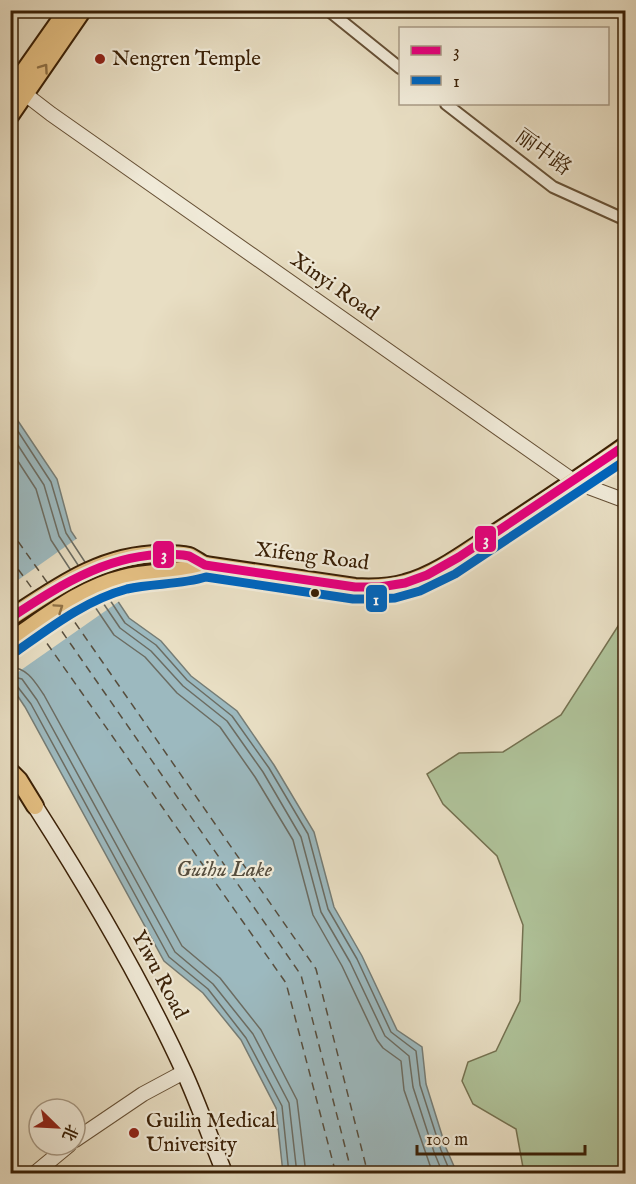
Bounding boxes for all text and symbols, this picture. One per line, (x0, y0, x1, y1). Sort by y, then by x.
legend (399, 27, 609, 105)
text: 3 (453, 41, 460, 64)
place label: Nengren Temple (112, 46, 261, 73)
marker: Nengren Temple (93, 52, 107, 66)
one-way arrow (37, 63, 48, 74)
text: 1 (453, 71, 460, 94)
street label: 丽中路 (510, 124, 576, 182)
street label: Xinyi Road (285, 247, 384, 328)
line badge: 3 (474, 525, 497, 553)
text: 3 (483, 531, 489, 551)
street label: Xifeng Road (254, 537, 371, 577)
line badge: 3 (152, 540, 175, 569)
text: 3 (161, 546, 167, 566)
line badge: 1 (365, 584, 388, 613)
unlabelled marker (309, 587, 321, 599)
text: 1 (373, 591, 379, 611)
one-way arrow (52, 604, 63, 615)
water label: Guihu Lake (176, 856, 273, 884)
street label: Yiwu Road (124, 926, 194, 1025)
north arrow (27, 1097, 87, 1157)
place label: Guilin Medical University (146, 1108, 276, 1159)
scale bar (417, 1118, 585, 1156)
text: 北 (56, 1121, 81, 1144)
marker: Guilin Medical University (127, 1126, 141, 1140)
text: 100 m (426, 1129, 468, 1152)

